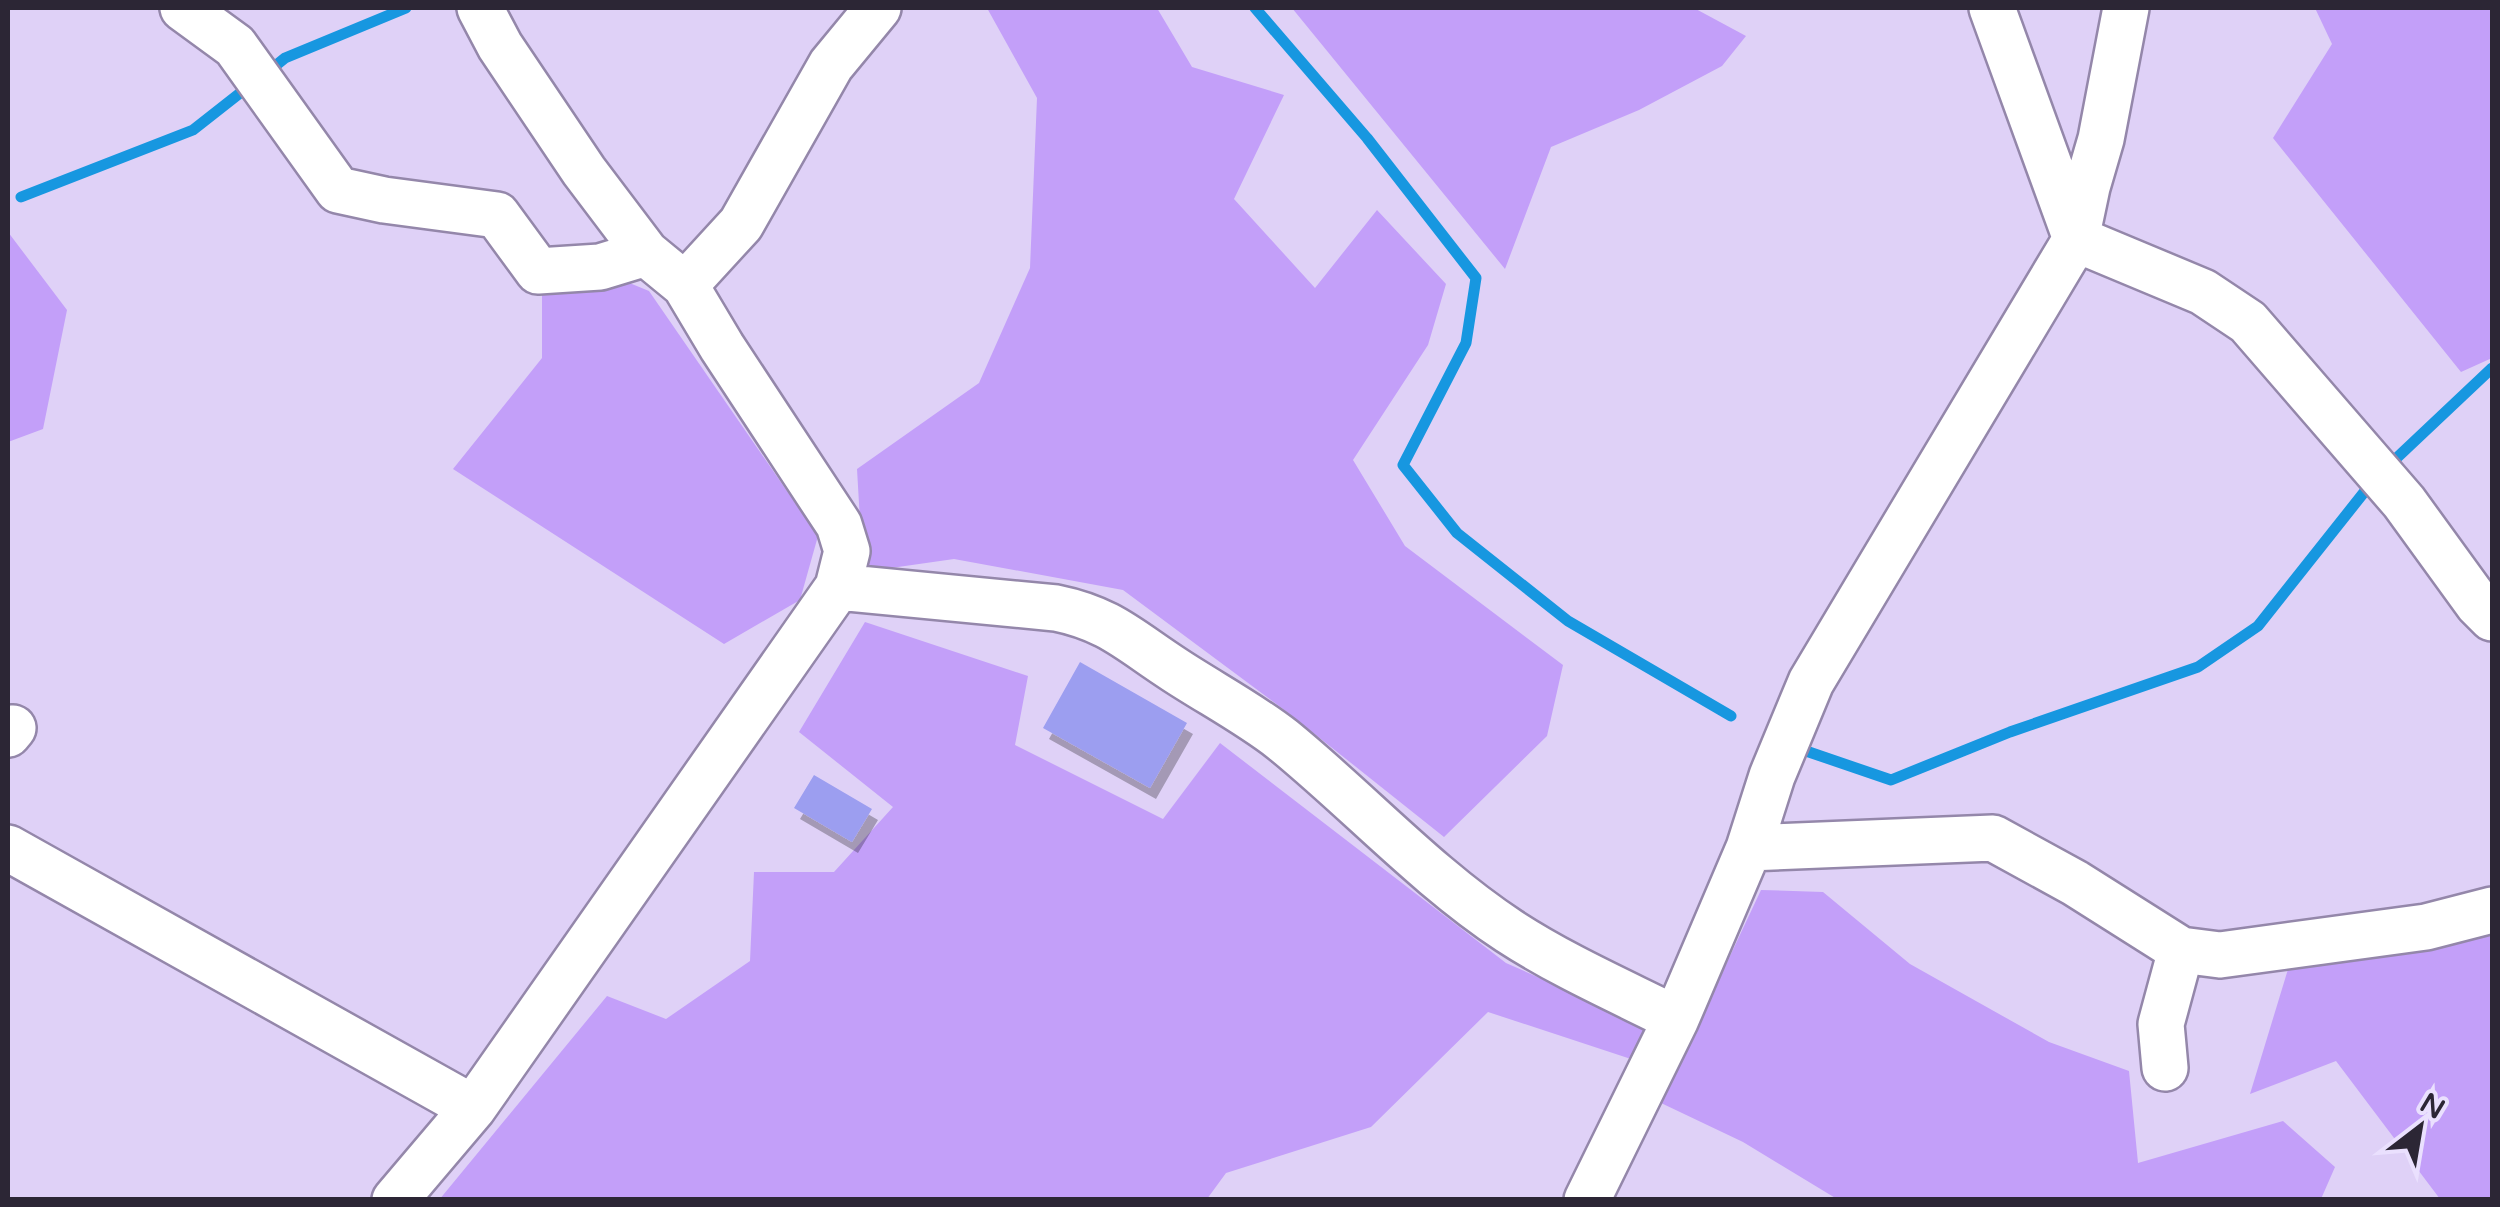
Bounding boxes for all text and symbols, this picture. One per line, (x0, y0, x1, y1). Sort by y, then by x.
north arrow (2370, 1077, 2470, 1177)
text: N (2414, 1086, 2451, 1127)

